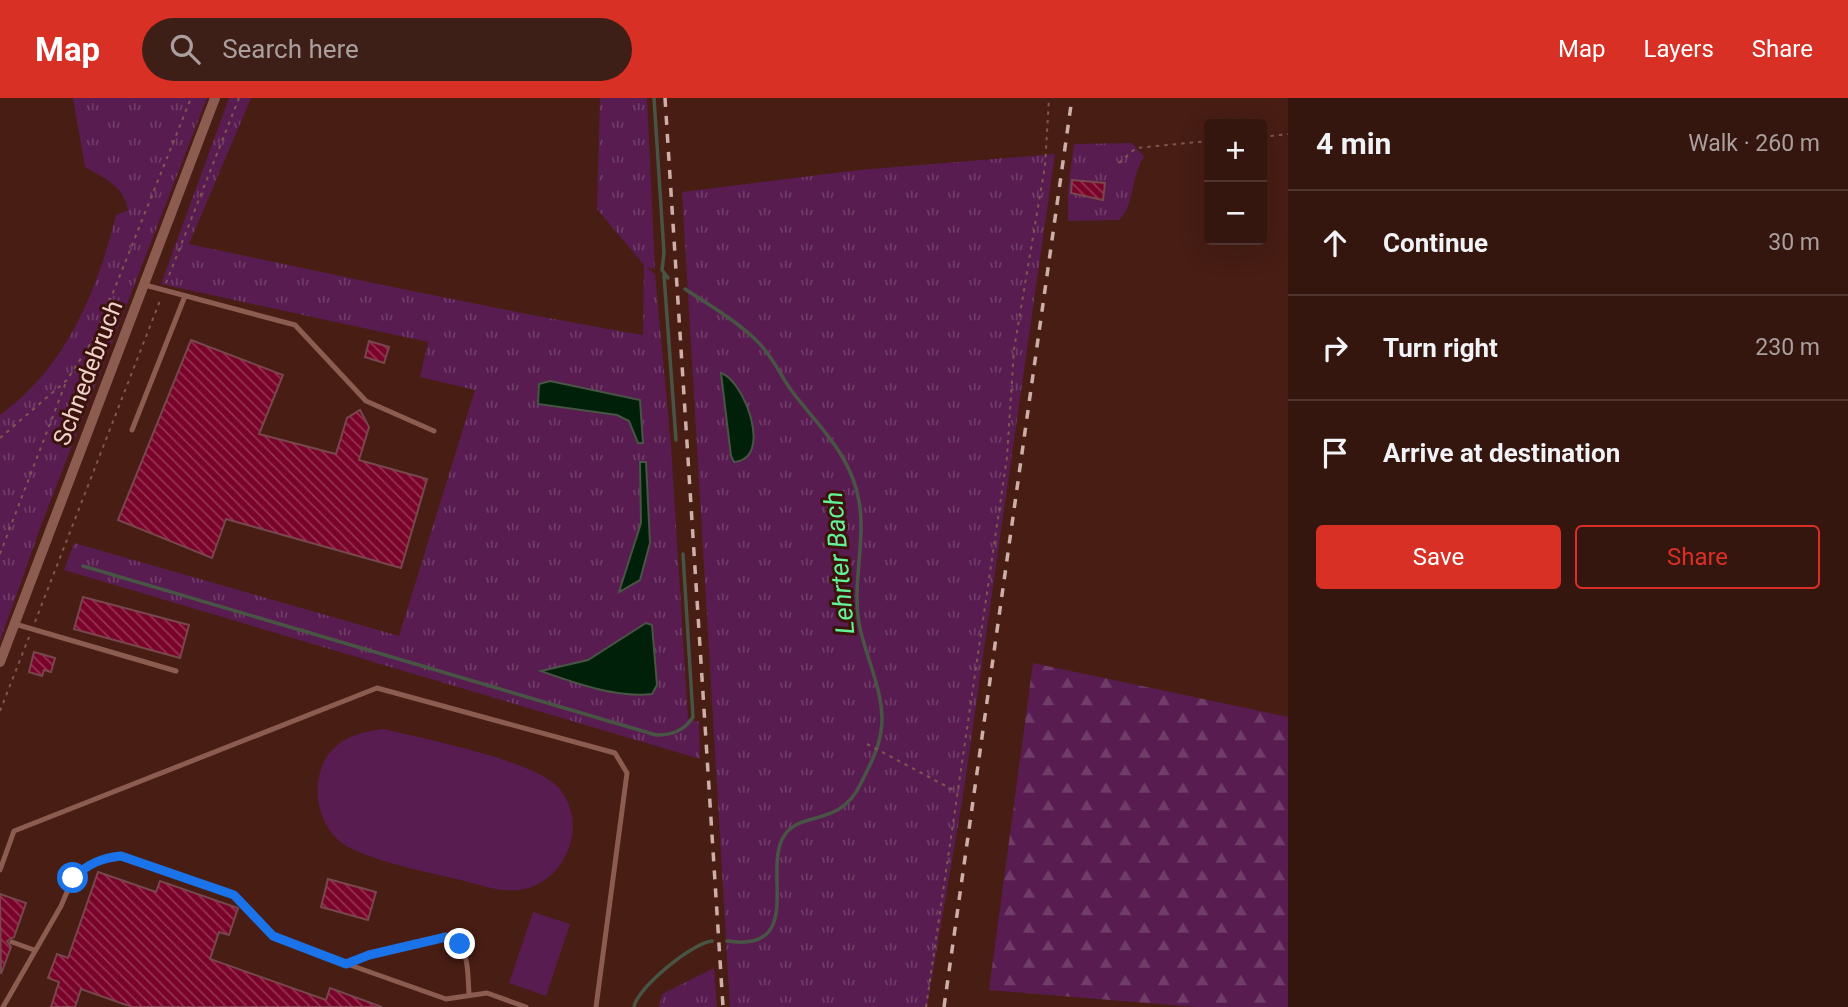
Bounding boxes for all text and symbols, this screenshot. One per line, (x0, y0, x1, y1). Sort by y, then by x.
search box (142, 18, 632, 81)
text: Map (35, 30, 100, 69)
icon: search (166, 30, 204, 68)
text: Search here (222, 34, 359, 64)
text: Map (1558, 35, 1606, 63)
text: Layers (1644, 35, 1714, 63)
text: Share (1752, 35, 1813, 63)
map controls (1204, 119, 1267, 245)
button: + (1204, 119, 1267, 182)
text: 4 min (1316, 126, 1391, 161)
text: Walk · 260 m (1688, 130, 1820, 157)
button: − (1204, 182, 1267, 245)
icon: ahead (1316, 224, 1354, 262)
text: Continue (1383, 228, 1488, 258)
text: 30 m (1768, 229, 1820, 256)
street label: Schnedebruch (48, 297, 128, 449)
icon: right (1316, 329, 1354, 367)
text: Turn right (1383, 333, 1498, 363)
text: 230 m (1755, 334, 1820, 361)
icon: arrive (1316, 434, 1354, 472)
text: Arrive at destination (1383, 438, 1620, 468)
water label: Lehrter Bach (818, 490, 860, 636)
button: Save (1316, 525, 1561, 589)
button: Share (1575, 525, 1820, 589)
route start (57, 862, 88, 893)
route end (444, 928, 475, 959)

